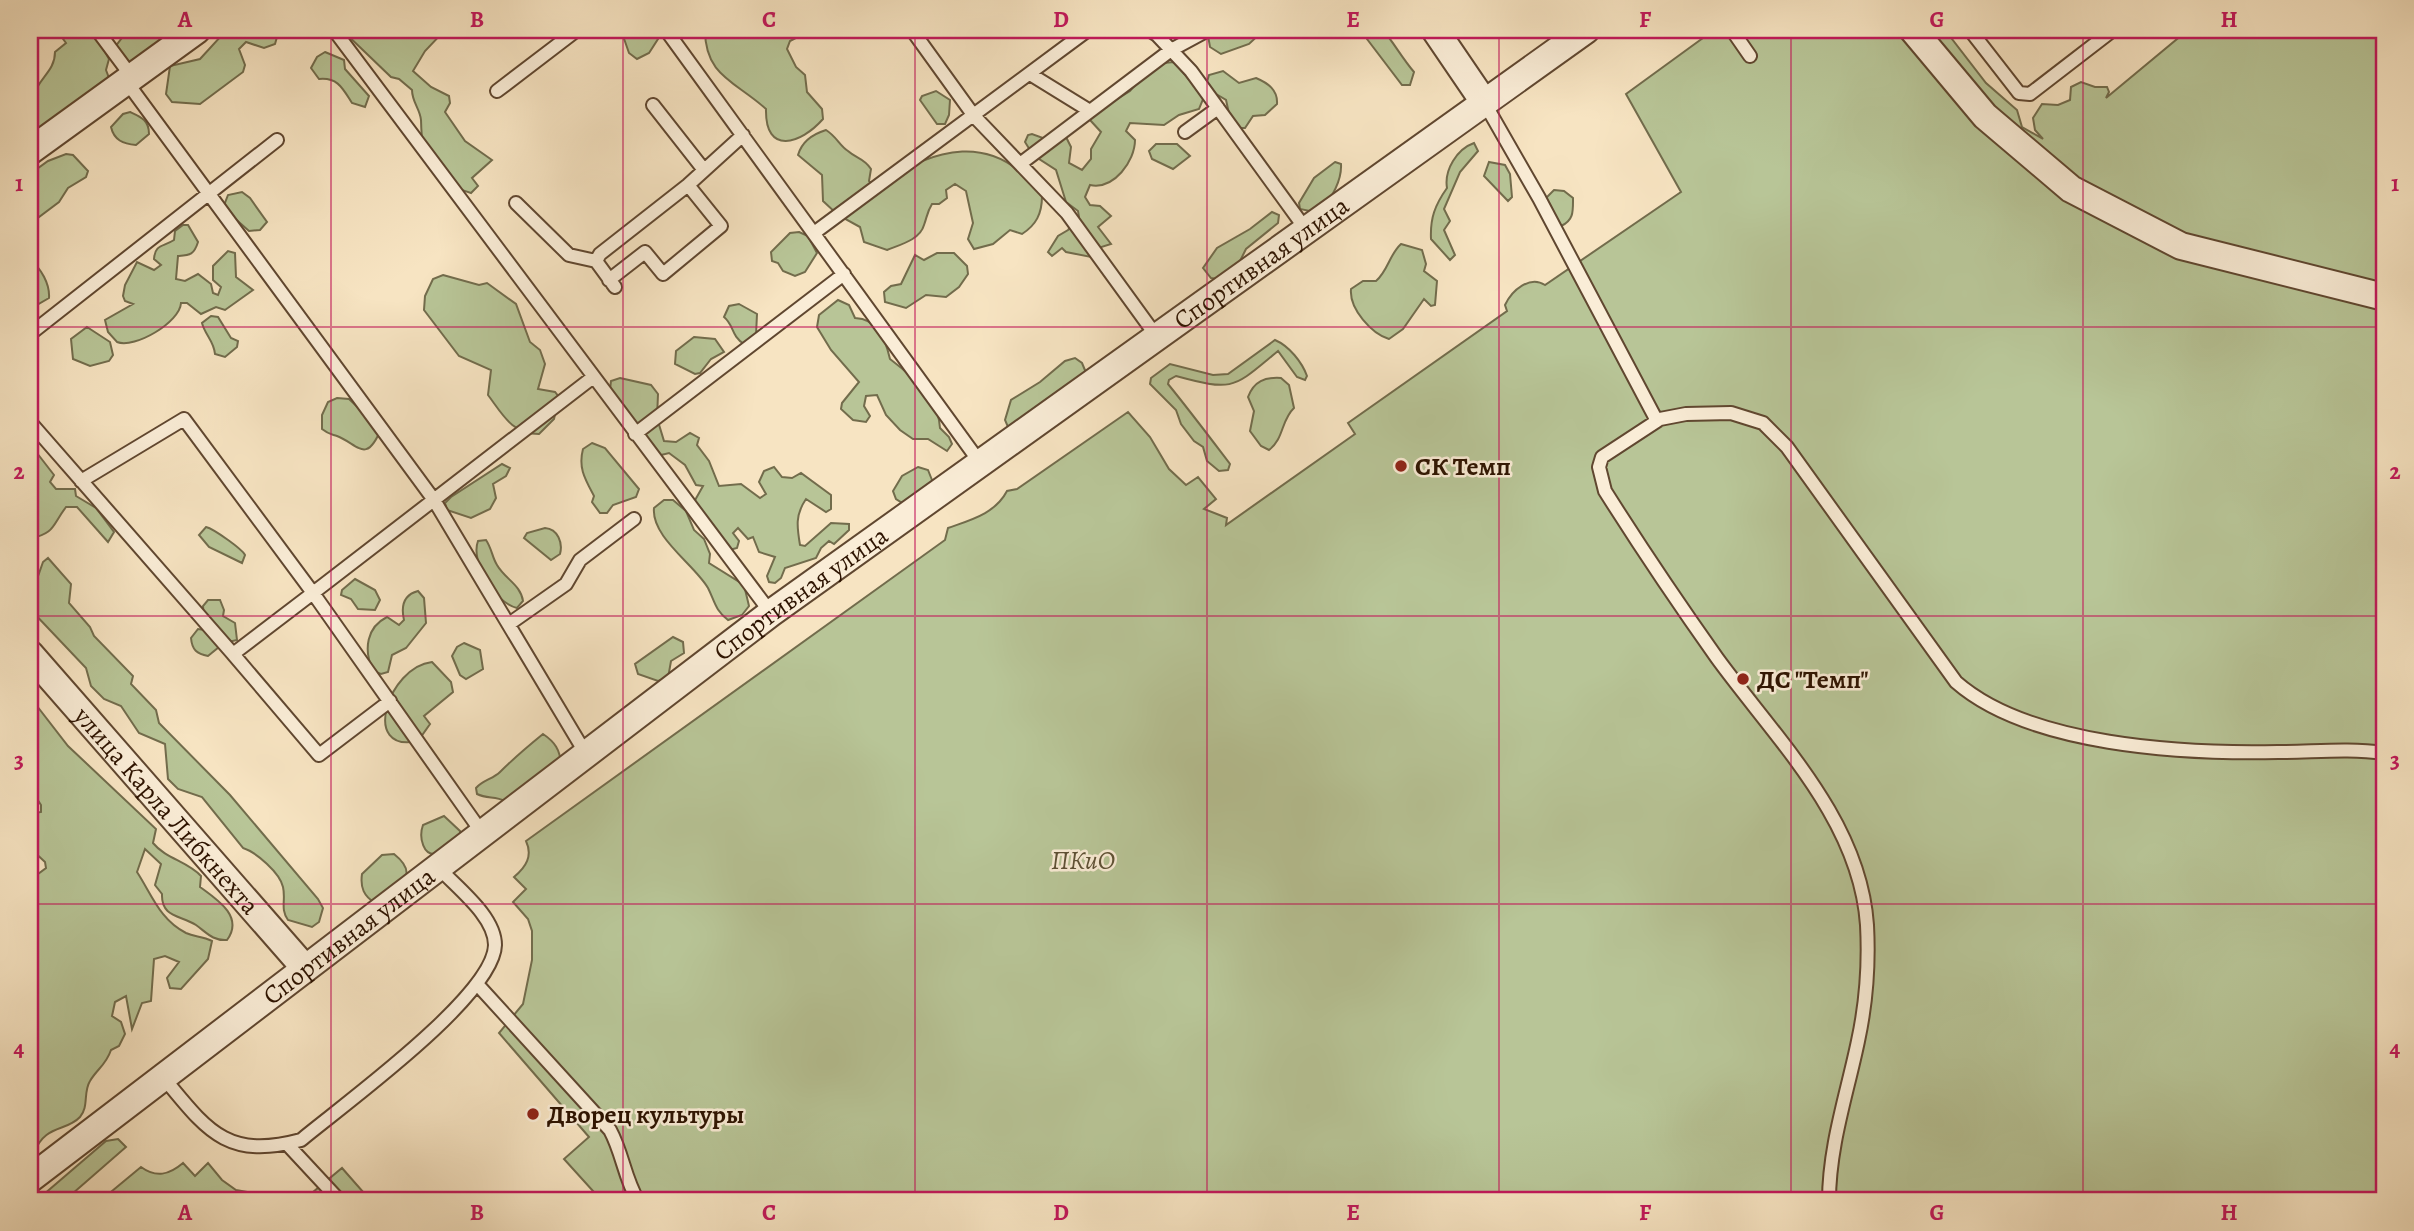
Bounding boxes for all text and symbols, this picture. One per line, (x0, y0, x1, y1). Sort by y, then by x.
text: A (177, 4, 193, 35)
text: B (470, 4, 484, 35)
text: C (762, 4, 776, 35)
text: D (1053, 4, 1069, 35)
text: E (1346, 4, 1360, 35)
text: F (1639, 4, 1652, 35)
text: G (1929, 4, 1945, 35)
text: H (2220, 4, 2238, 35)
text: 1 (15, 168, 23, 199)
text: 1 (2391, 168, 2399, 199)
street label: Спортивная улица (1167, 188, 1356, 338)
place label: СК Темп (1415, 449, 1511, 484)
text: 2 (13, 456, 25, 487)
text: 2 (2389, 456, 2401, 487)
marker: СК Темп (1393, 458, 1409, 474)
street label: Спортивная улица (706, 518, 895, 669)
place label: ДС "Темп" (1757, 662, 1869, 697)
marker: ДС "Темп" (1735, 671, 1751, 687)
street label: улица Карла Либкнехта (65, 699, 267, 922)
text: 3 (14, 745, 24, 776)
text: 3 (2390, 745, 2400, 776)
park label: ПКиО (1051, 843, 1115, 878)
street label: Спортивная улица (256, 859, 442, 1013)
text: 4 (14, 1033, 25, 1064)
text: 4 (2390, 1033, 2401, 1064)
place label: Дворец культуры (547, 1097, 744, 1132)
marker: Дворец культуры (525, 1106, 541, 1122)
text: A (177, 1197, 193, 1228)
text: B (470, 1197, 484, 1228)
text: C (762, 1197, 776, 1228)
text: D (1053, 1197, 1069, 1228)
text: E (1346, 1197, 1360, 1228)
text: F (1639, 1197, 1652, 1228)
text: G (1929, 1197, 1945, 1228)
text: H (2220, 1197, 2238, 1228)

